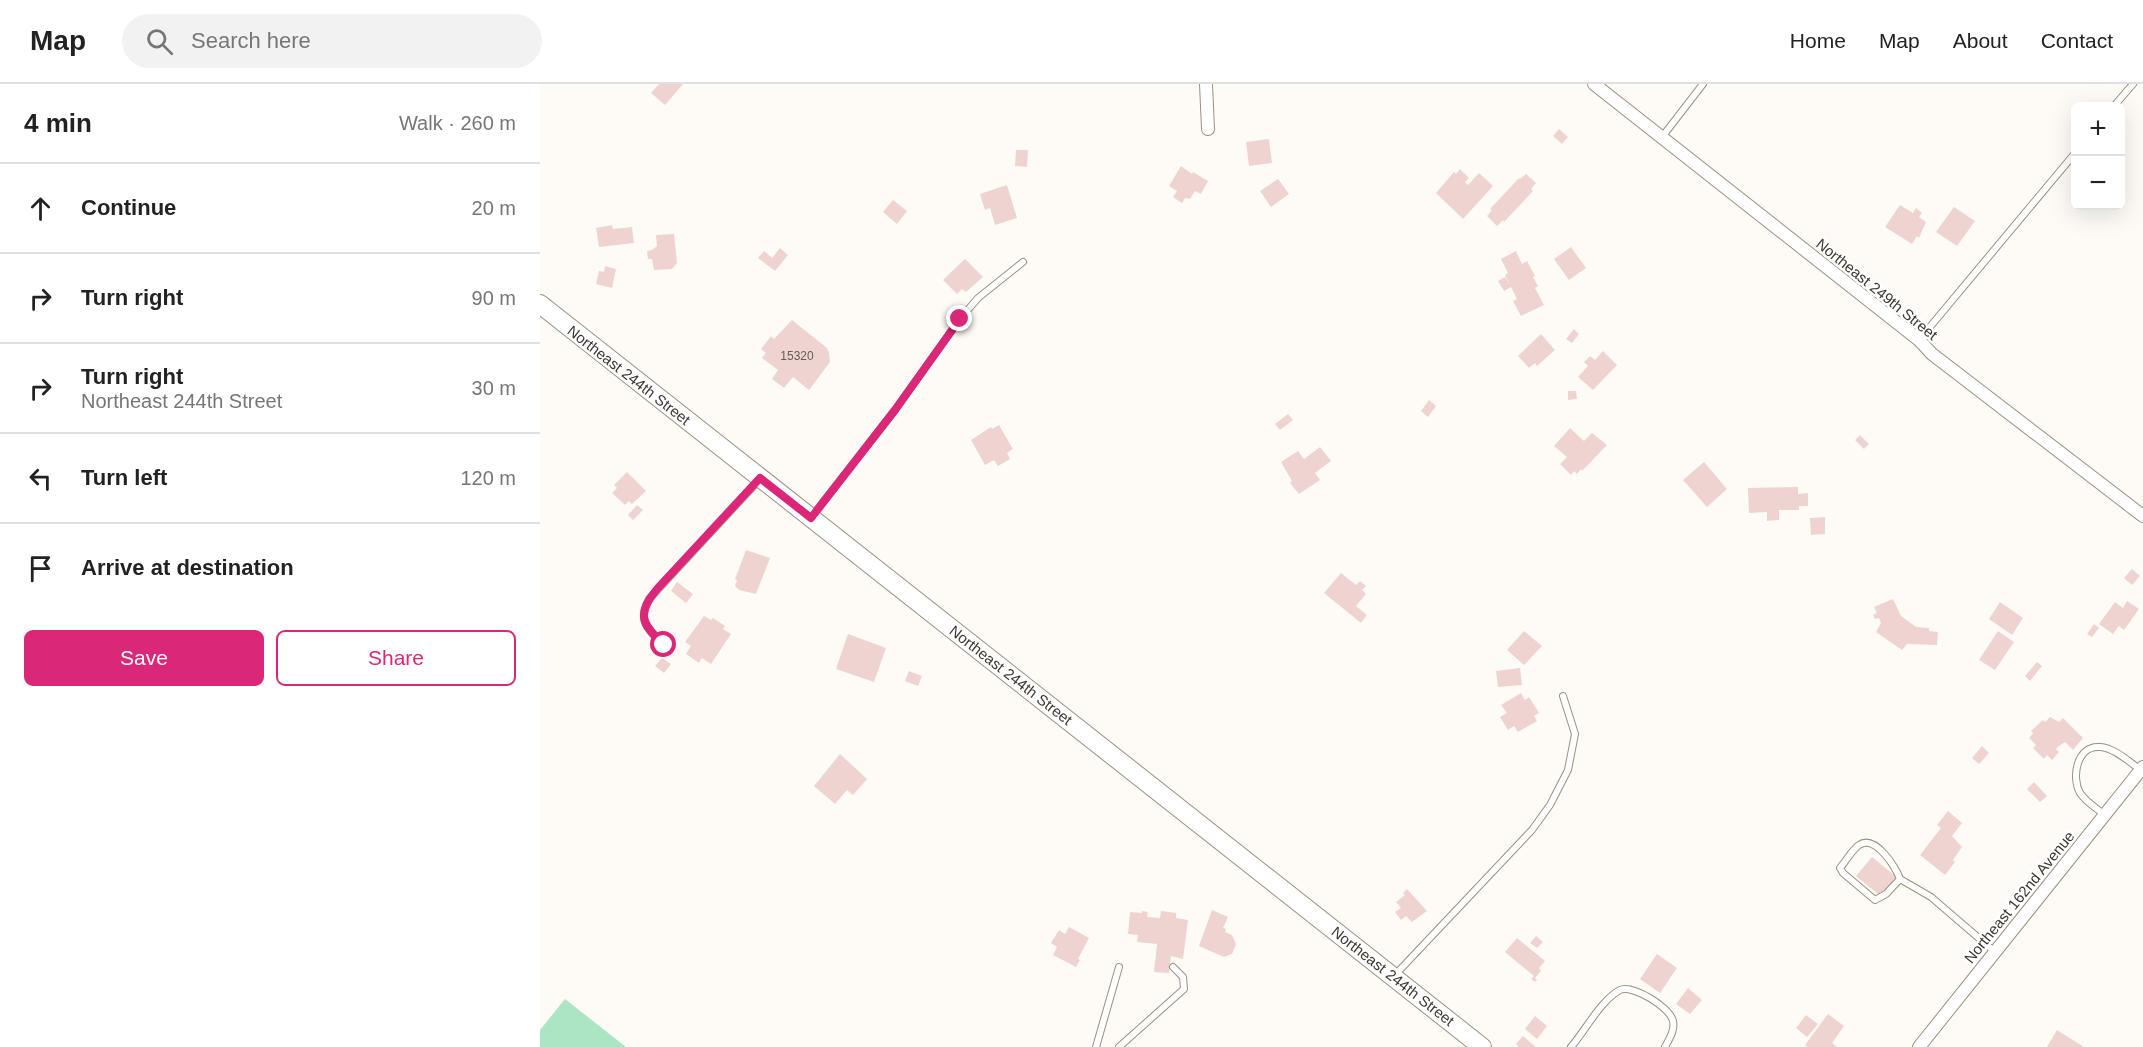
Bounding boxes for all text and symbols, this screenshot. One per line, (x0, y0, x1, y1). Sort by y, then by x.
search box (122, 14, 542, 68)
text: Map (30, 25, 86, 56)
icon: search (143, 25, 176, 58)
text: Search here (191, 28, 311, 53)
text: Home (1790, 29, 1846, 52)
text: Map (1879, 29, 1920, 52)
text: About (1953, 29, 2008, 52)
text: Contact (2041, 29, 2113, 52)
map controls (2071, 102, 2125, 210)
button: + (2071, 102, 2125, 156)
text: 4 min (24, 108, 92, 138)
text: Walk · 260 m (399, 112, 516, 134)
button: − (2071, 156, 2125, 210)
icon: ahead (24, 192, 57, 225)
text: Continue (81, 195, 176, 220)
text: 20 m (472, 197, 516, 219)
street label: Northeast 249th Street (1813, 235, 1942, 344)
icon: right (24, 282, 57, 315)
text: Turn right (81, 285, 183, 310)
text: 90 m (472, 287, 516, 309)
route end (946, 305, 972, 331)
street label: Northeast 244th Street (564, 322, 694, 429)
house number: 15320 (780, 349, 814, 363)
text: Turn right (81, 364, 183, 389)
icon: right (24, 372, 57, 405)
text: 30 m (472, 377, 516, 399)
text: Northeast 244th Street (81, 390, 282, 412)
icon: left (24, 462, 57, 495)
text: Turn left (81, 465, 167, 490)
text: 120 m (460, 467, 516, 489)
icon: arrive (24, 552, 57, 585)
text: Arrive at destination (81, 555, 294, 580)
street label: Northeast 244th Street (946, 622, 1076, 729)
button: Save (24, 630, 264, 686)
button: Share (276, 630, 516, 686)
route start (650, 631, 676, 657)
street label: Northeast 162nd Avenue (1961, 828, 2077, 966)
street label: Northeast 244th Street (1328, 923, 1458, 1030)

